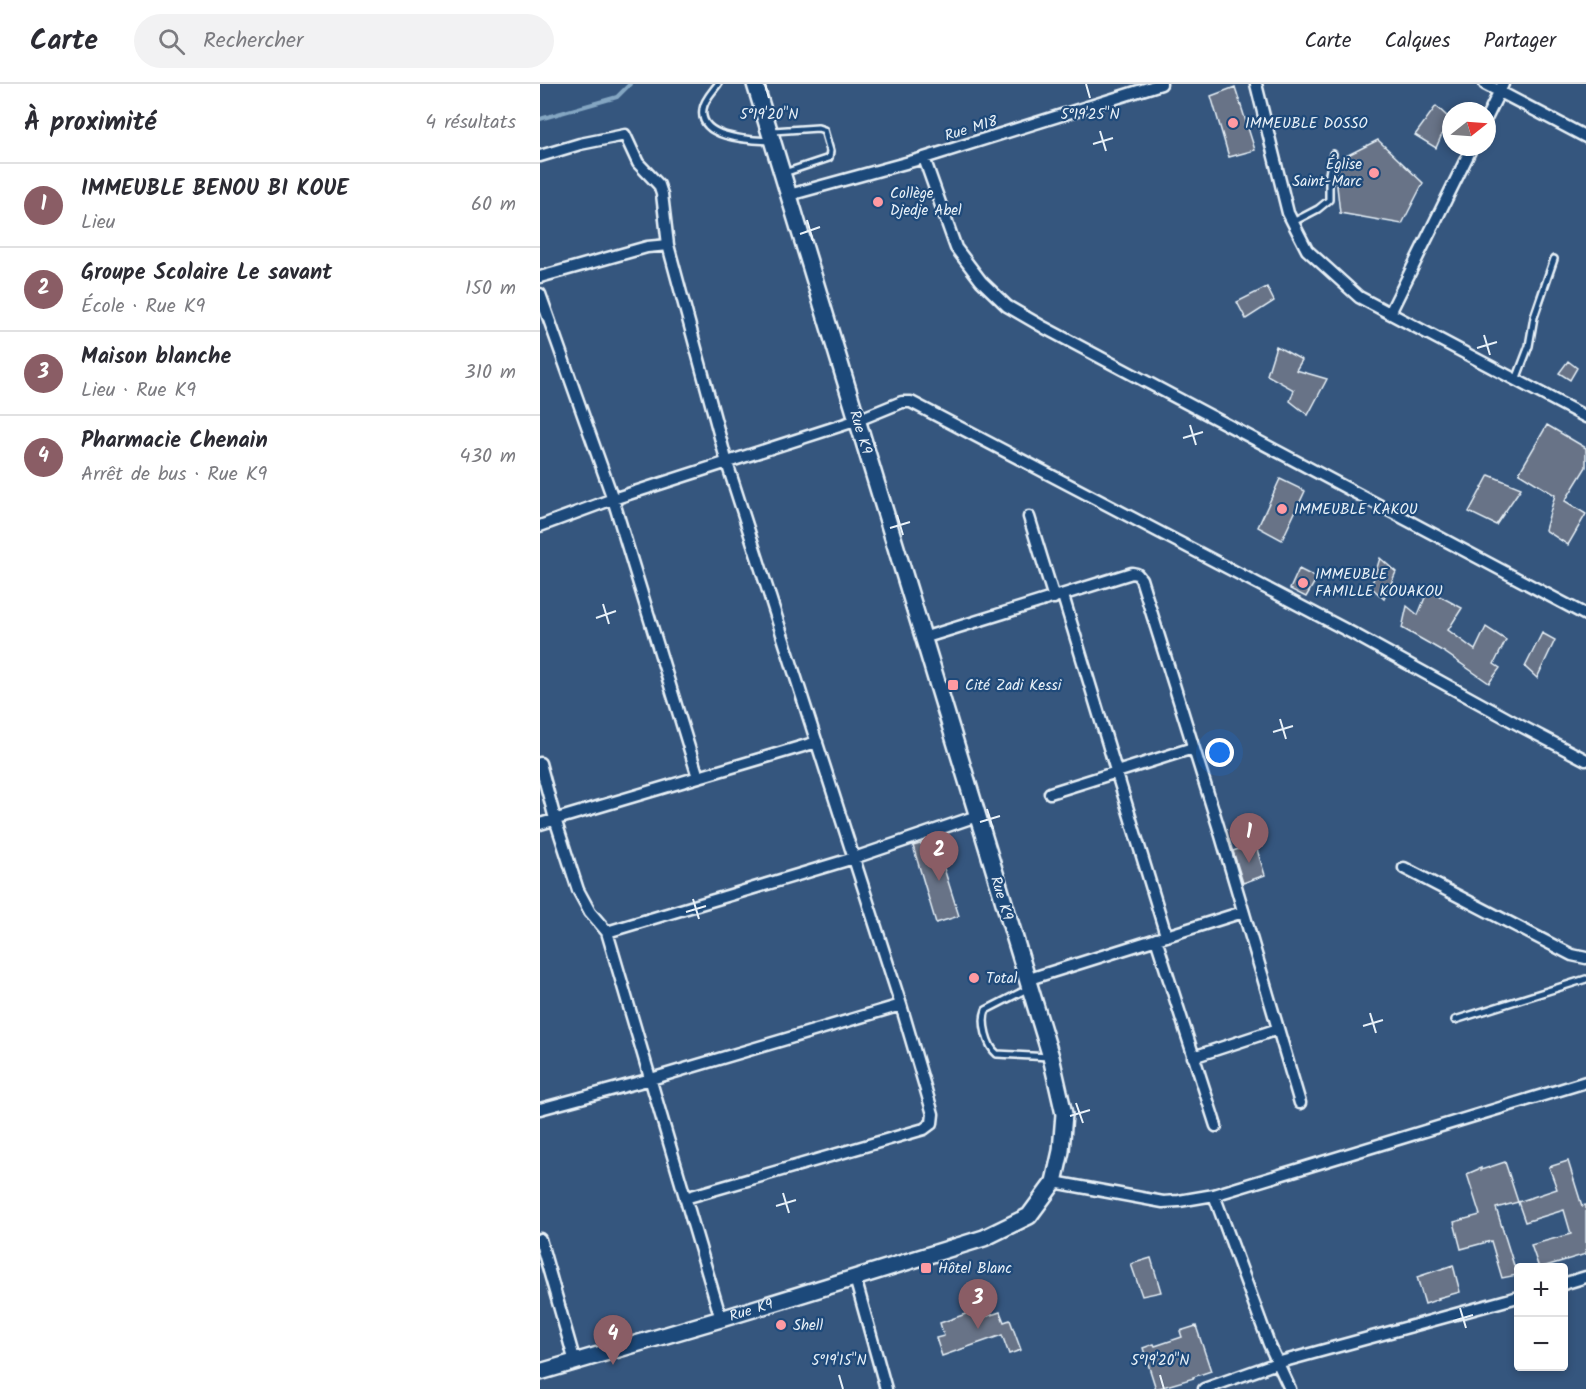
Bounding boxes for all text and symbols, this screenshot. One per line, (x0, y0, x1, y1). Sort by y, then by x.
search box (134, 14, 554, 68)
text: Carte (30, 19, 98, 64)
text: Rechercher (203, 24, 303, 59)
icon: search (155, 25, 188, 58)
text: Carte (1304, 25, 1351, 58)
text: Calques (1384, 25, 1450, 58)
text: Partager (1483, 25, 1556, 58)
text: À proximité (24, 102, 156, 144)
north arrow (1442, 102, 1496, 156)
text: 5°19'20"N (740, 103, 798, 127)
text: 5°19'25"N (1060, 103, 1120, 127)
text: 4 résultats (425, 107, 516, 139)
street label: Rue M18 (942, 109, 1002, 148)
place label: IMMEUBLE DOSSO (1245, 112, 1368, 136)
marker: IMMEUBLE DOSSO (1226, 116, 1240, 130)
place label: Église Saint-Marc (1292, 153, 1362, 194)
marker: Église Saint-Marc (1367, 166, 1381, 180)
text: IMMEUBLE BENOU BI KOUE (81, 172, 349, 207)
place label: Collège Djedje Abel (890, 182, 962, 223)
text: 1 (40, 189, 47, 221)
text: 60 m (471, 189, 516, 221)
marker: Collège Djedje Abel (871, 195, 885, 209)
text: Lieu (81, 207, 115, 239)
text: Groupe Scolaire Le savant (81, 256, 332, 291)
text: 2 (38, 273, 49, 305)
text: 150 m (465, 273, 516, 305)
text: École · Rue K9 (81, 291, 205, 323)
text: Maison blanche (81, 340, 231, 375)
text: 3 (38, 357, 49, 389)
text: 310 m (464, 357, 516, 389)
text: Lieu · Rue K9 (81, 375, 196, 407)
street label: Rue K9 (842, 407, 878, 458)
text: Pharmacie Chenain (81, 424, 268, 459)
text: 4 (38, 441, 49, 473)
text: 430 m (460, 441, 516, 473)
text: Arrêt de bus · Rue K9 (81, 459, 267, 491)
place label: IMMEUBLE KAKOU (1294, 498, 1418, 522)
marker: IMMEUBLE KAKOU (1275, 502, 1289, 516)
place label: IMMEUBLE FAMILLE KOUAKOU (1315, 563, 1443, 604)
marker: IMMEUBLE FAMILLE KOUAKOU (1296, 576, 1310, 590)
place label: Cité Zadi Kessi (965, 674, 1063, 698)
marker: Cité Zadi Kessi (946, 678, 960, 692)
your location (1205, 738, 1234, 767)
pin: 1 (1230, 814, 1268, 863)
pin: 2 (920, 832, 958, 881)
street label: Rue K9 (983, 873, 1019, 924)
place label: Total (986, 967, 1018, 991)
marker: Total (967, 971, 981, 985)
place label: Hôtel Blanc (938, 1257, 1012, 1281)
marker: Hôtel Blanc (919, 1261, 933, 1275)
map controls (1514, 1263, 1568, 1371)
button: + (1514, 1263, 1568, 1317)
pin: 3 (958, 1280, 998, 1329)
street label: Rue K9 (726, 1292, 777, 1329)
place label: Shell (793, 1314, 823, 1338)
pin: 4 (594, 1316, 632, 1365)
button: − (1514, 1317, 1568, 1371)
marker: Shell (774, 1318, 788, 1332)
text: 5°19'15"N (811, 1349, 867, 1373)
text: 5°19'20"N (1131, 1349, 1189, 1373)

